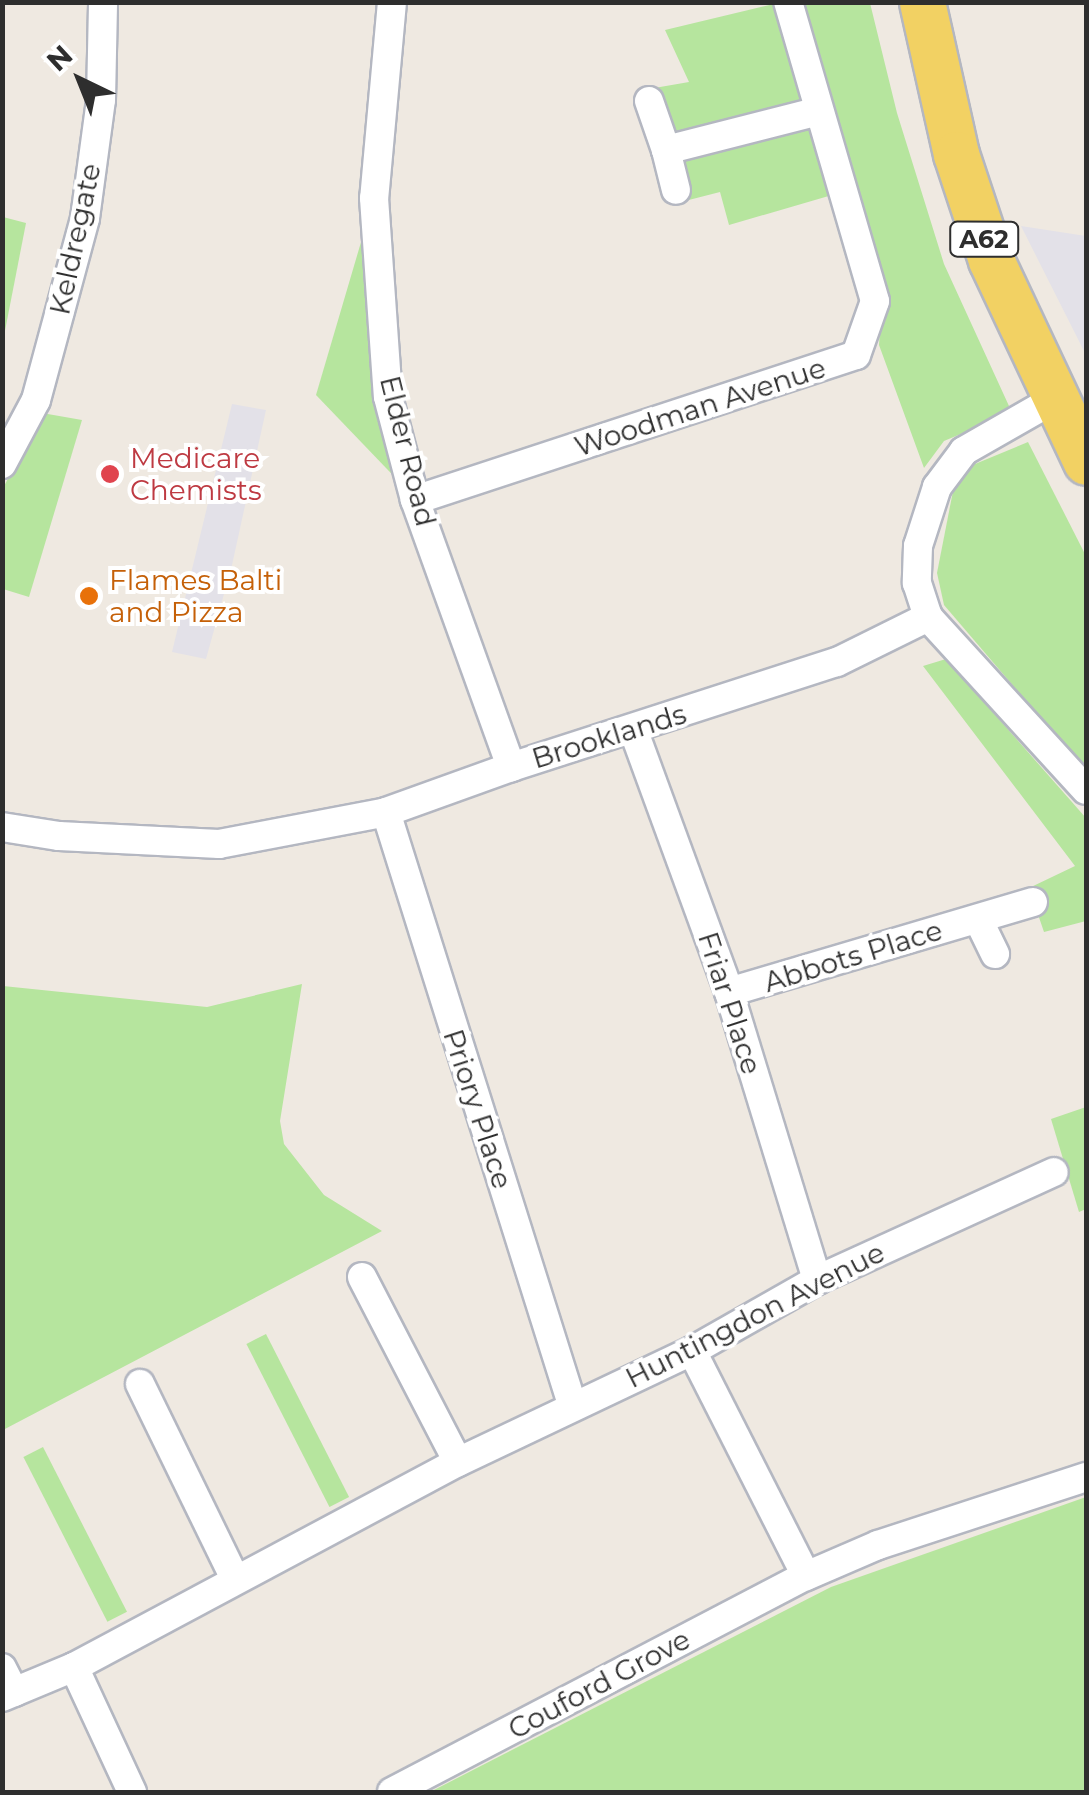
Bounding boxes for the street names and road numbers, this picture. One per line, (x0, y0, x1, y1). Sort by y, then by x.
street label: Keldregate (43, 160, 107, 318)
road number: A62 (949, 219, 1019, 259)
street label: Woodman Avenue (570, 351, 830, 463)
street label: Elder Road (373, 372, 443, 530)
street label: Brooklands (528, 697, 690, 775)
street label: Abbots Place (760, 913, 946, 999)
street label: Friar Place (691, 928, 769, 1078)
street label: Priory Place (436, 1025, 520, 1193)
street label: Huntingdon Avenue (620, 1235, 890, 1395)
street label: Couford Grove (502, 1622, 696, 1746)

